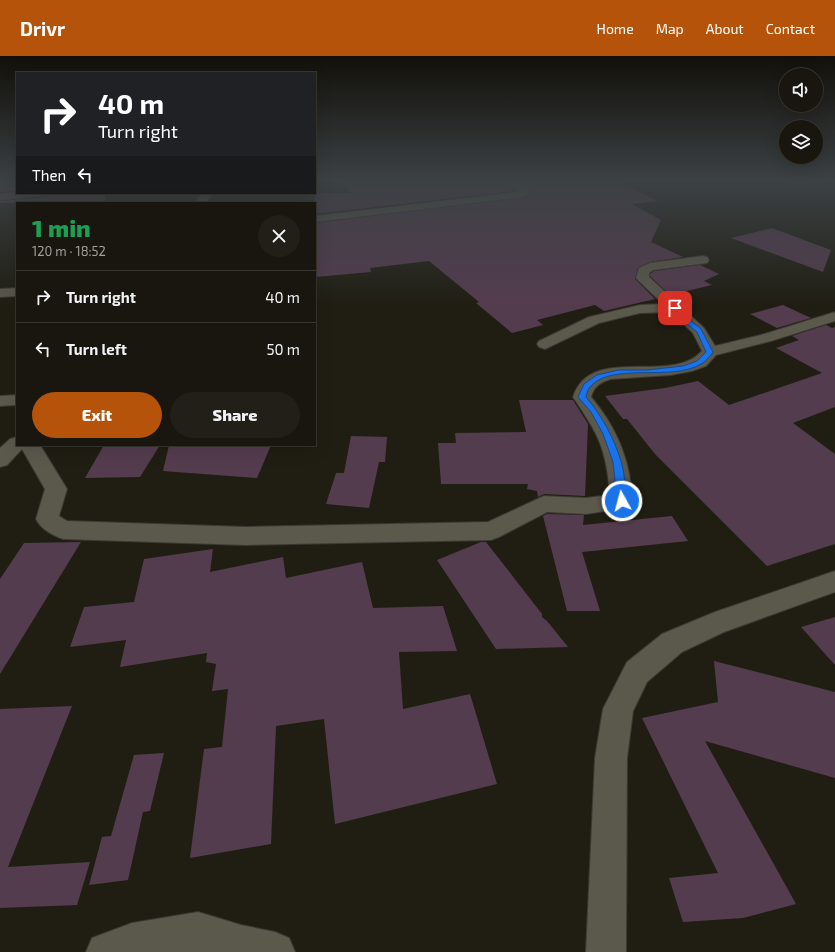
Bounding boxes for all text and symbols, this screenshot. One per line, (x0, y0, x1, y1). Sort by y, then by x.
text: Drivr (20, 17, 65, 40)
text: Home (597, 20, 634, 37)
text: Map (656, 20, 684, 37)
text: About (706, 20, 744, 37)
text: Contact (766, 20, 815, 37)
map controls (779, 68, 823, 164)
button: sound (779, 68, 823, 112)
text: 40 m (98, 86, 164, 120)
icon: right (32, 88, 84, 140)
text: Turn right (98, 120, 178, 142)
button: layers (779, 120, 823, 164)
icon: left (74, 164, 96, 186)
text: Then (32, 166, 66, 184)
text: 1 min (32, 213, 91, 242)
button: close (258, 215, 300, 257)
text: 120 m · 18:52 (32, 243, 106, 259)
icon: right (32, 286, 54, 308)
text: Turn right (66, 288, 136, 306)
text: 40 m (265, 288, 300, 306)
pin (658, 291, 692, 325)
icon: arrive (664, 297, 686, 319)
icon: left (32, 338, 54, 360)
text: Turn left (66, 340, 127, 358)
text: 50 m (266, 340, 300, 358)
button: Exit (32, 392, 162, 438)
button: Share (170, 392, 300, 438)
position arrow (601, 480, 643, 522)

